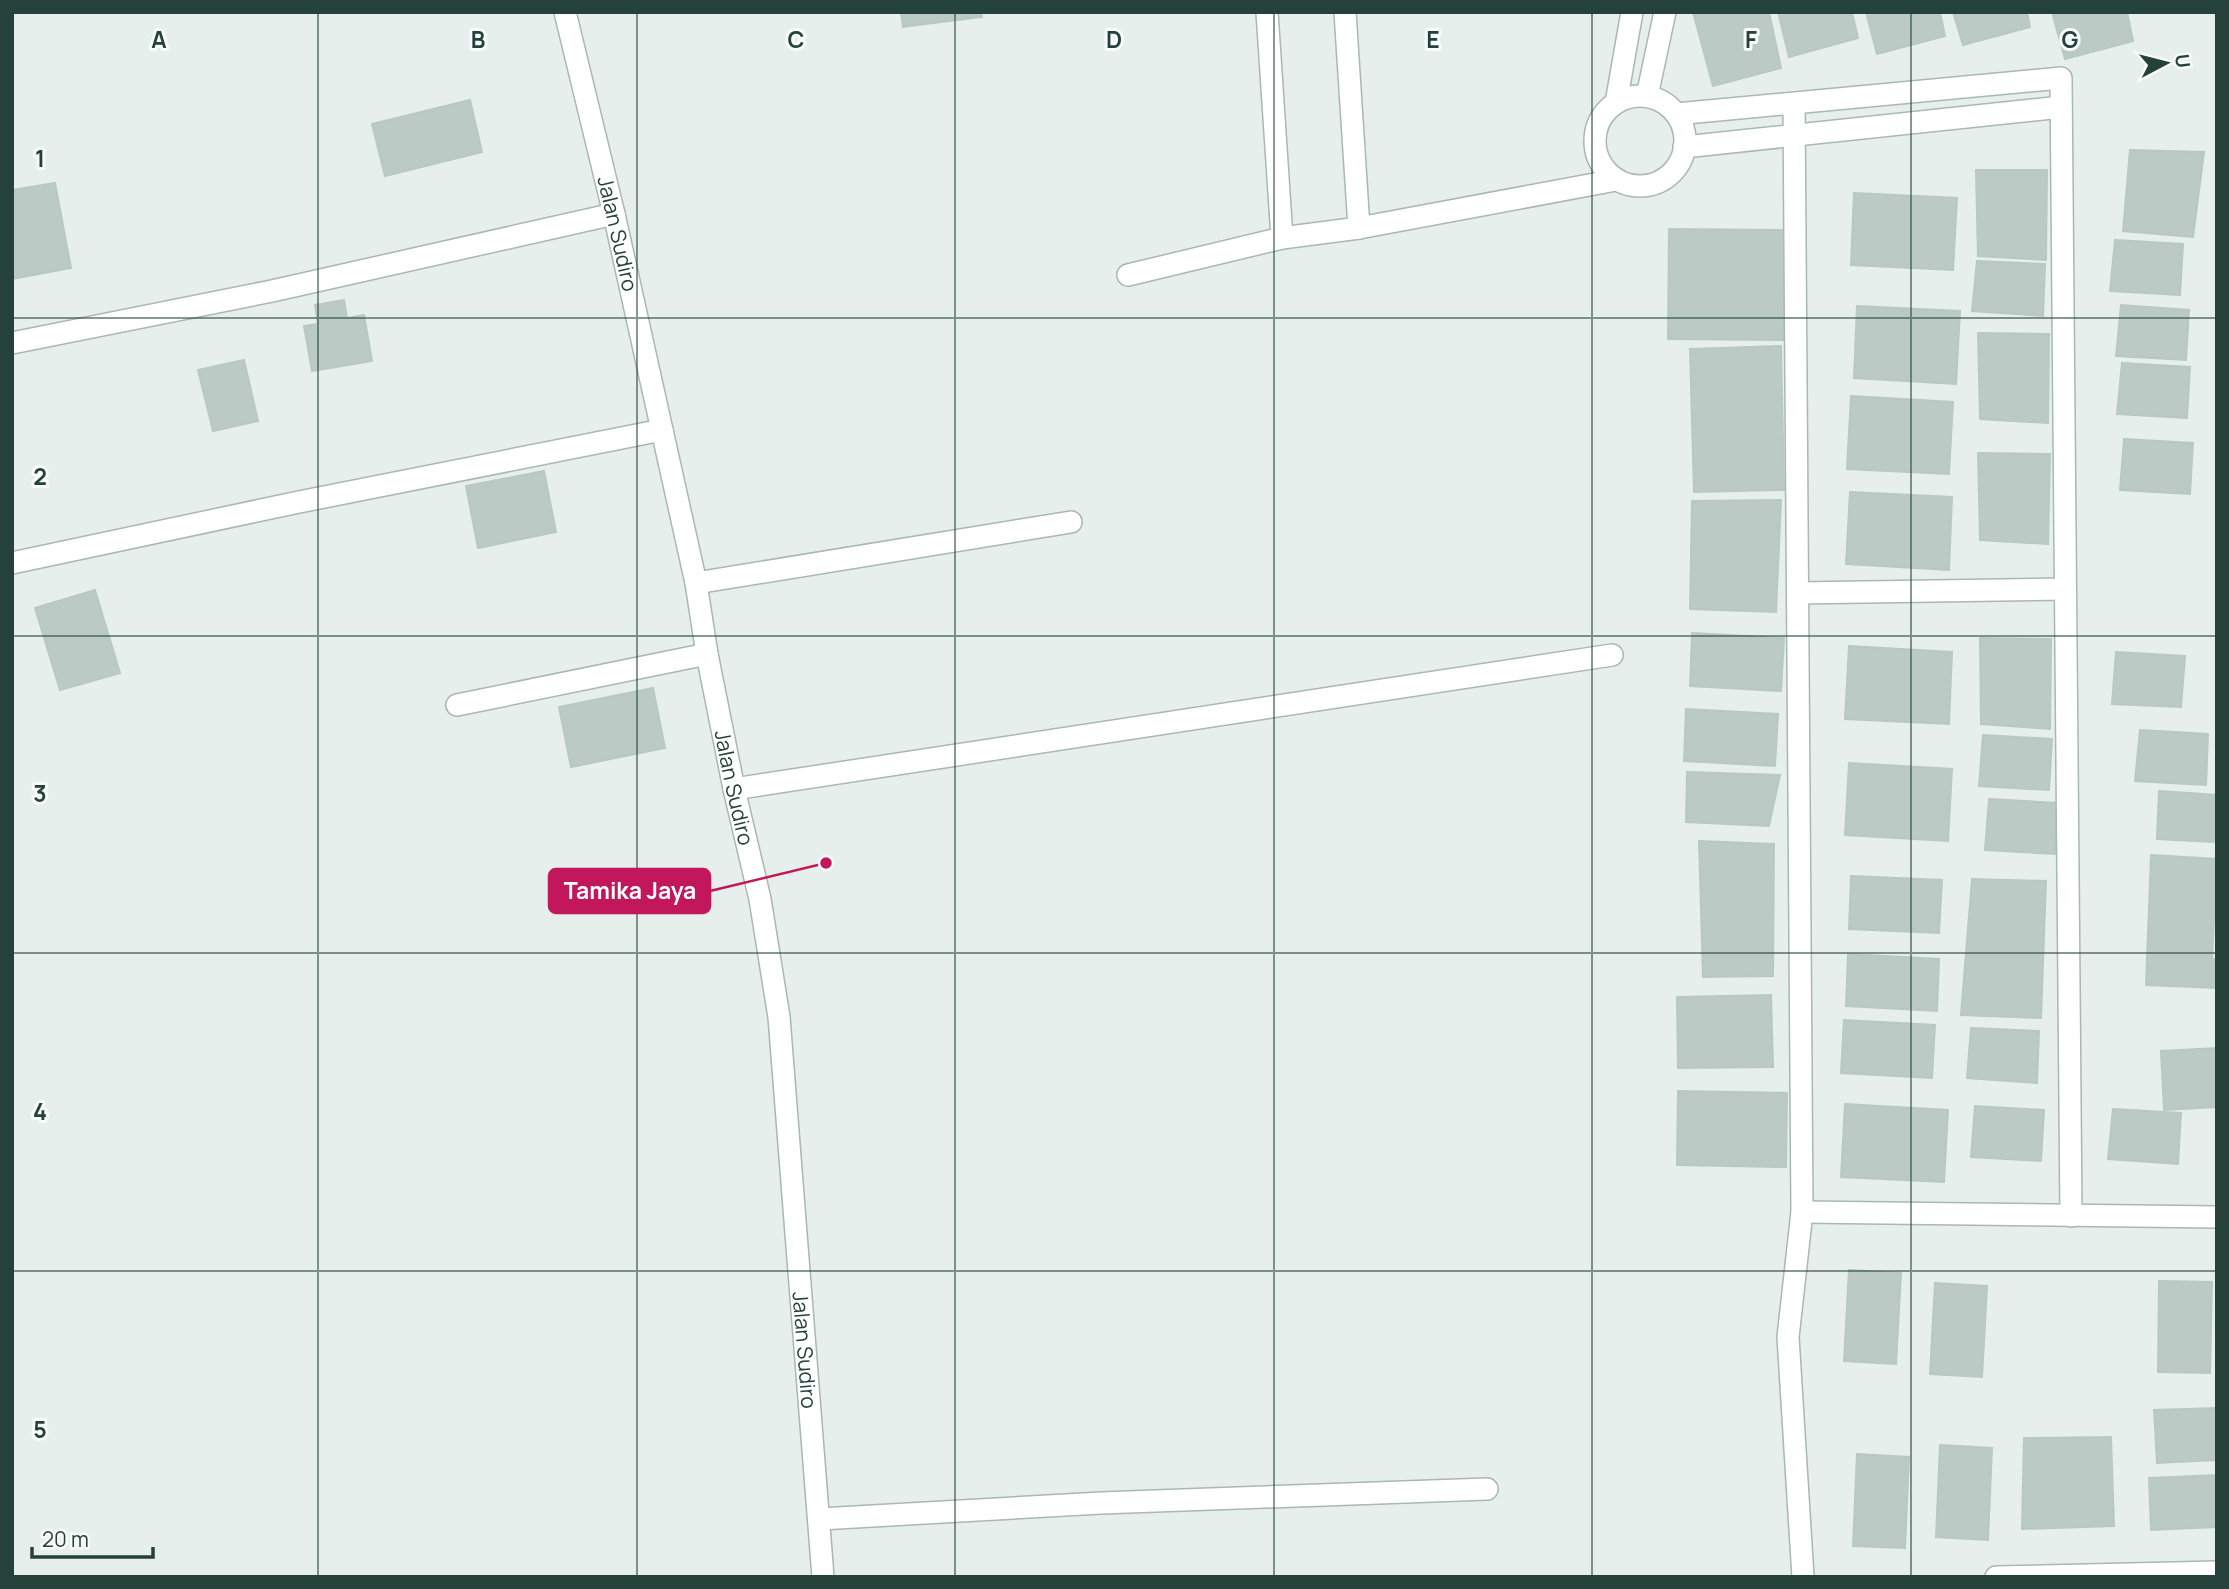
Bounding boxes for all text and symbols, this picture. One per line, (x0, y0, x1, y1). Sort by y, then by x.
text: A (151, 23, 167, 55)
text: B (471, 23, 485, 55)
text: C (788, 23, 805, 55)
text: D (1106, 23, 1122, 55)
text: E (1426, 23, 1440, 55)
text: F (1745, 23, 1757, 55)
text: G (2062, 23, 2079, 55)
north arrow (2131, 28, 2201, 98)
text: U (2169, 53, 2197, 69)
text: 1 (35, 142, 45, 174)
street label: Jalan Sudiro (591, 173, 645, 294)
text: 2 (33, 460, 47, 492)
street label: Jalan Sudiro (709, 727, 761, 848)
text: 3 (33, 777, 47, 809)
callout: Tamika Jaya (549, 869, 710, 913)
text: Tamika Jaya (564, 874, 696, 906)
text: 4 (33, 1095, 47, 1127)
street label: Jalan Sudiro (787, 1290, 824, 1410)
text: 5 (33, 1413, 47, 1445)
scale bar (32, 1516, 152, 1560)
text: 20 m (42, 1525, 89, 1553)

